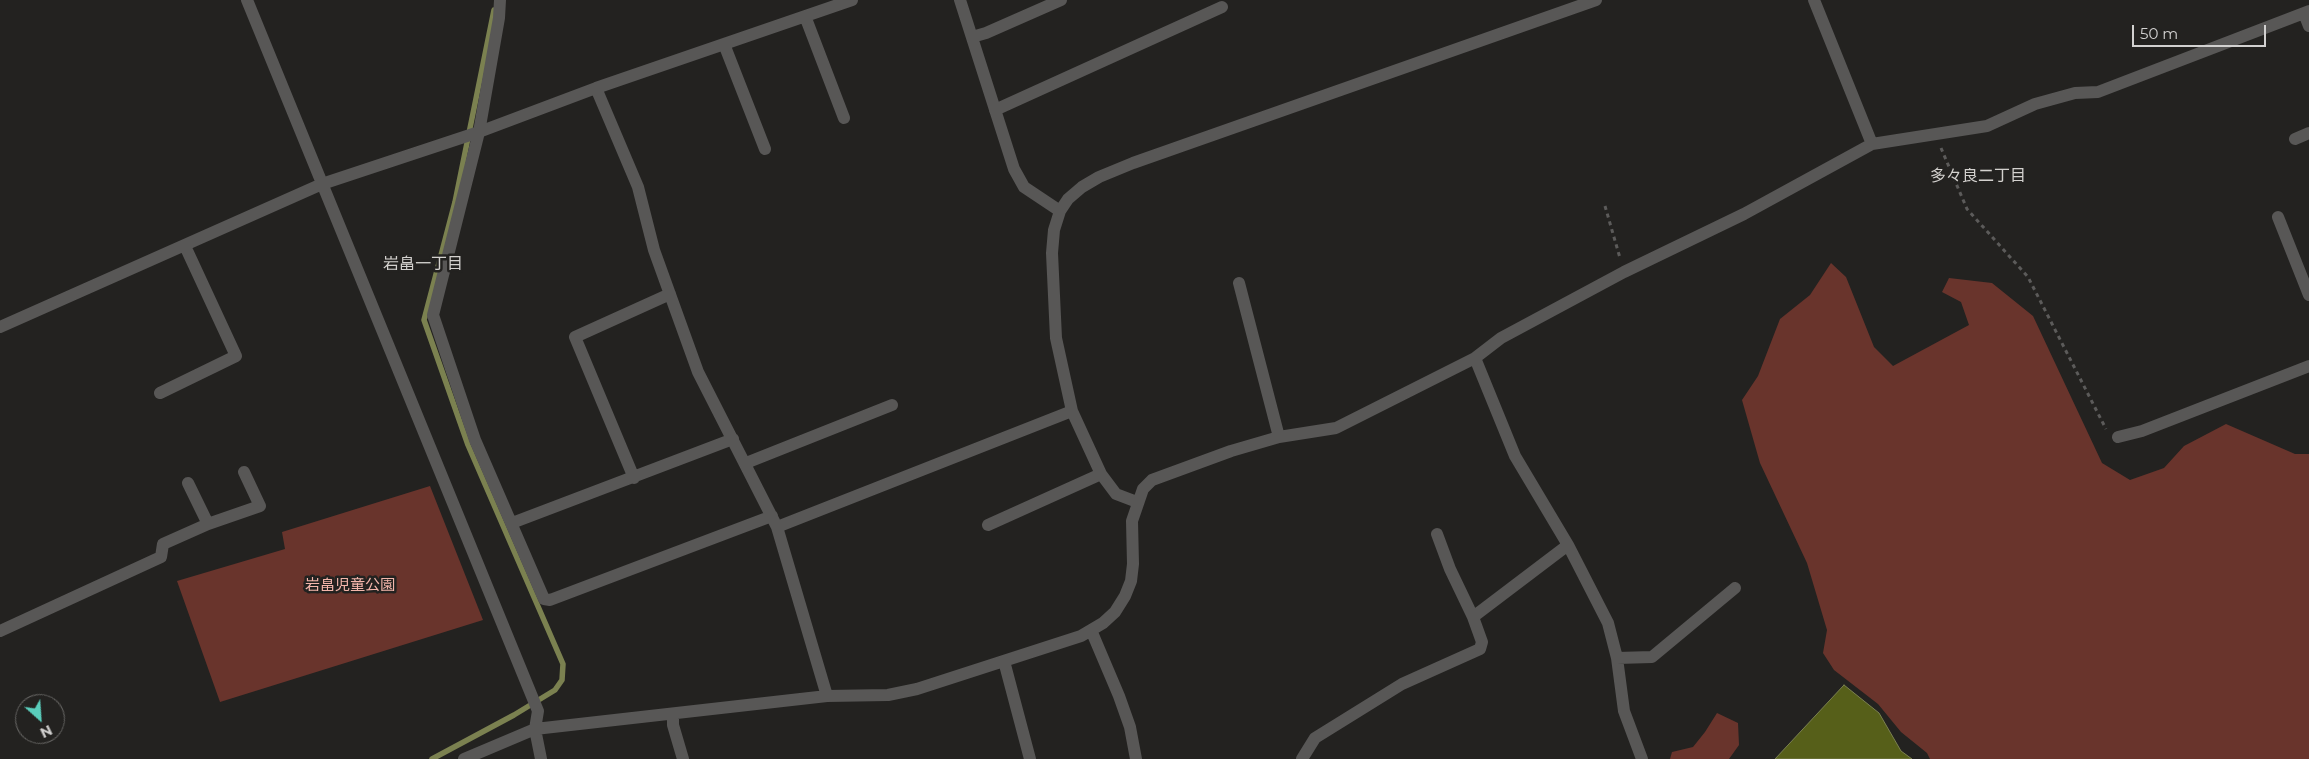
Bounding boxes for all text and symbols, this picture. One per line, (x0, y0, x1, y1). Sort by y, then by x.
scale bar (2134, 15, 2268, 47)
text: 50 m (2140, 24, 2178, 43)
district label: 多々良二丁目 (1930, 166, 2026, 186)
district label: 岩畠一丁目 (383, 254, 463, 274)
park label: 岩畠児童公園 (305, 577, 395, 595)
north arrow (15, 694, 65, 744)
text: N (37, 721, 55, 742)

